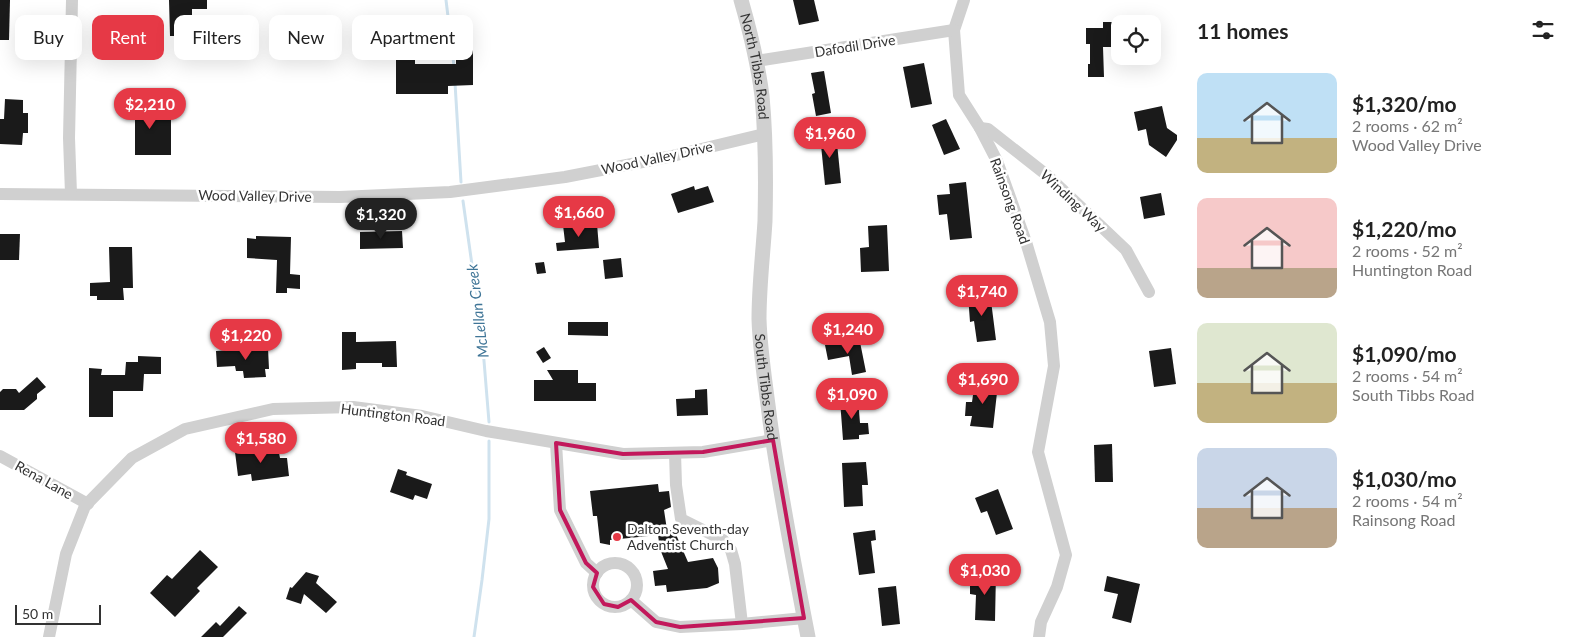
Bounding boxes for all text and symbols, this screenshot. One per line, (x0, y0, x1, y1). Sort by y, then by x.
street label: North Tibbs Road (737, 11, 773, 120)
chip: Buy (15, 15, 82, 60)
chip: Rent (92, 15, 164, 60)
chip: Filters (174, 15, 259, 60)
chip: New (269, 15, 342, 60)
chip: Apartment (352, 15, 473, 60)
map controls (1111, 15, 1161, 65)
button: locate (1111, 15, 1161, 65)
icon: filters (1529, 16, 1557, 44)
text: 11 homes (1197, 18, 1288, 43)
street label: Dafodil Drive (813, 31, 896, 60)
pin: $2,210 (109, 88, 191, 130)
text: $1,320/mo (1352, 91, 1457, 116)
icon: home (1237, 93, 1297, 153)
text: $2,210 (125, 94, 175, 113)
pin: $1,960 (789, 116, 871, 159)
text: 2 rooms · 62 m² (1352, 116, 1463, 135)
text: $1,960 (805, 123, 855, 142)
text: Wood Valley Drive (1352, 135, 1482, 154)
street label: Wood Valley Drive (600, 137, 714, 178)
street label: Rainsong Road (987, 155, 1034, 246)
street label: Winding Way (1037, 166, 1110, 236)
street label: Wood Valley Drive (198, 186, 312, 205)
pin: $1,660 (538, 196, 620, 238)
pin: $1,320 (340, 198, 422, 240)
text: $1,660 (554, 202, 604, 221)
text: $1,320 (356, 204, 406, 223)
text: $1,220/mo (1352, 216, 1457, 241)
icon: home (1237, 218, 1297, 278)
text: 2 rooms · 52 m² (1352, 241, 1463, 260)
text: Huntington Road (1352, 260, 1472, 279)
water label: McLellan Creek (462, 262, 492, 359)
pin: $1,740 (941, 274, 1023, 317)
text: $1,740 (957, 281, 1007, 300)
pin: $1,240 (807, 312, 889, 355)
pin: $1,220 (205, 318, 287, 361)
text: $1,240 (823, 319, 873, 338)
text: $1,220 (221, 325, 271, 344)
street label: South Tibbs Road (752, 333, 782, 441)
text: $1,090/mo (1352, 341, 1457, 366)
icon: home (1237, 343, 1297, 403)
pin: $1,690 (942, 362, 1024, 405)
text: 2 rooms · 54 m² (1352, 366, 1463, 385)
text: $1,690 (958, 369, 1008, 388)
pin: $1,090 (811, 378, 893, 420)
text: $1,090 (827, 384, 877, 403)
text: South Tibbs Road (1352, 385, 1475, 404)
street label: Huntington Road (340, 400, 446, 429)
pin: $1,580 (220, 422, 302, 464)
text: $1,580 (236, 428, 286, 447)
street label: Rena Lane (12, 457, 76, 502)
text: $1,030/mo (1352, 466, 1457, 491)
icon: home (1237, 468, 1297, 528)
text: 2 rooms · 54 m² (1352, 491, 1463, 510)
text: Rainsong Road (1352, 510, 1455, 529)
place label: Dalton Seventh-day Adventist Church (627, 520, 750, 553)
marker: Dalton Seventh-day Adventist Church (611, 531, 623, 543)
pin: $1,030 (944, 554, 1026, 596)
text: $1,030 (960, 560, 1010, 579)
scale bar (15, 602, 101, 625)
text: 50 m (22, 605, 53, 622)

